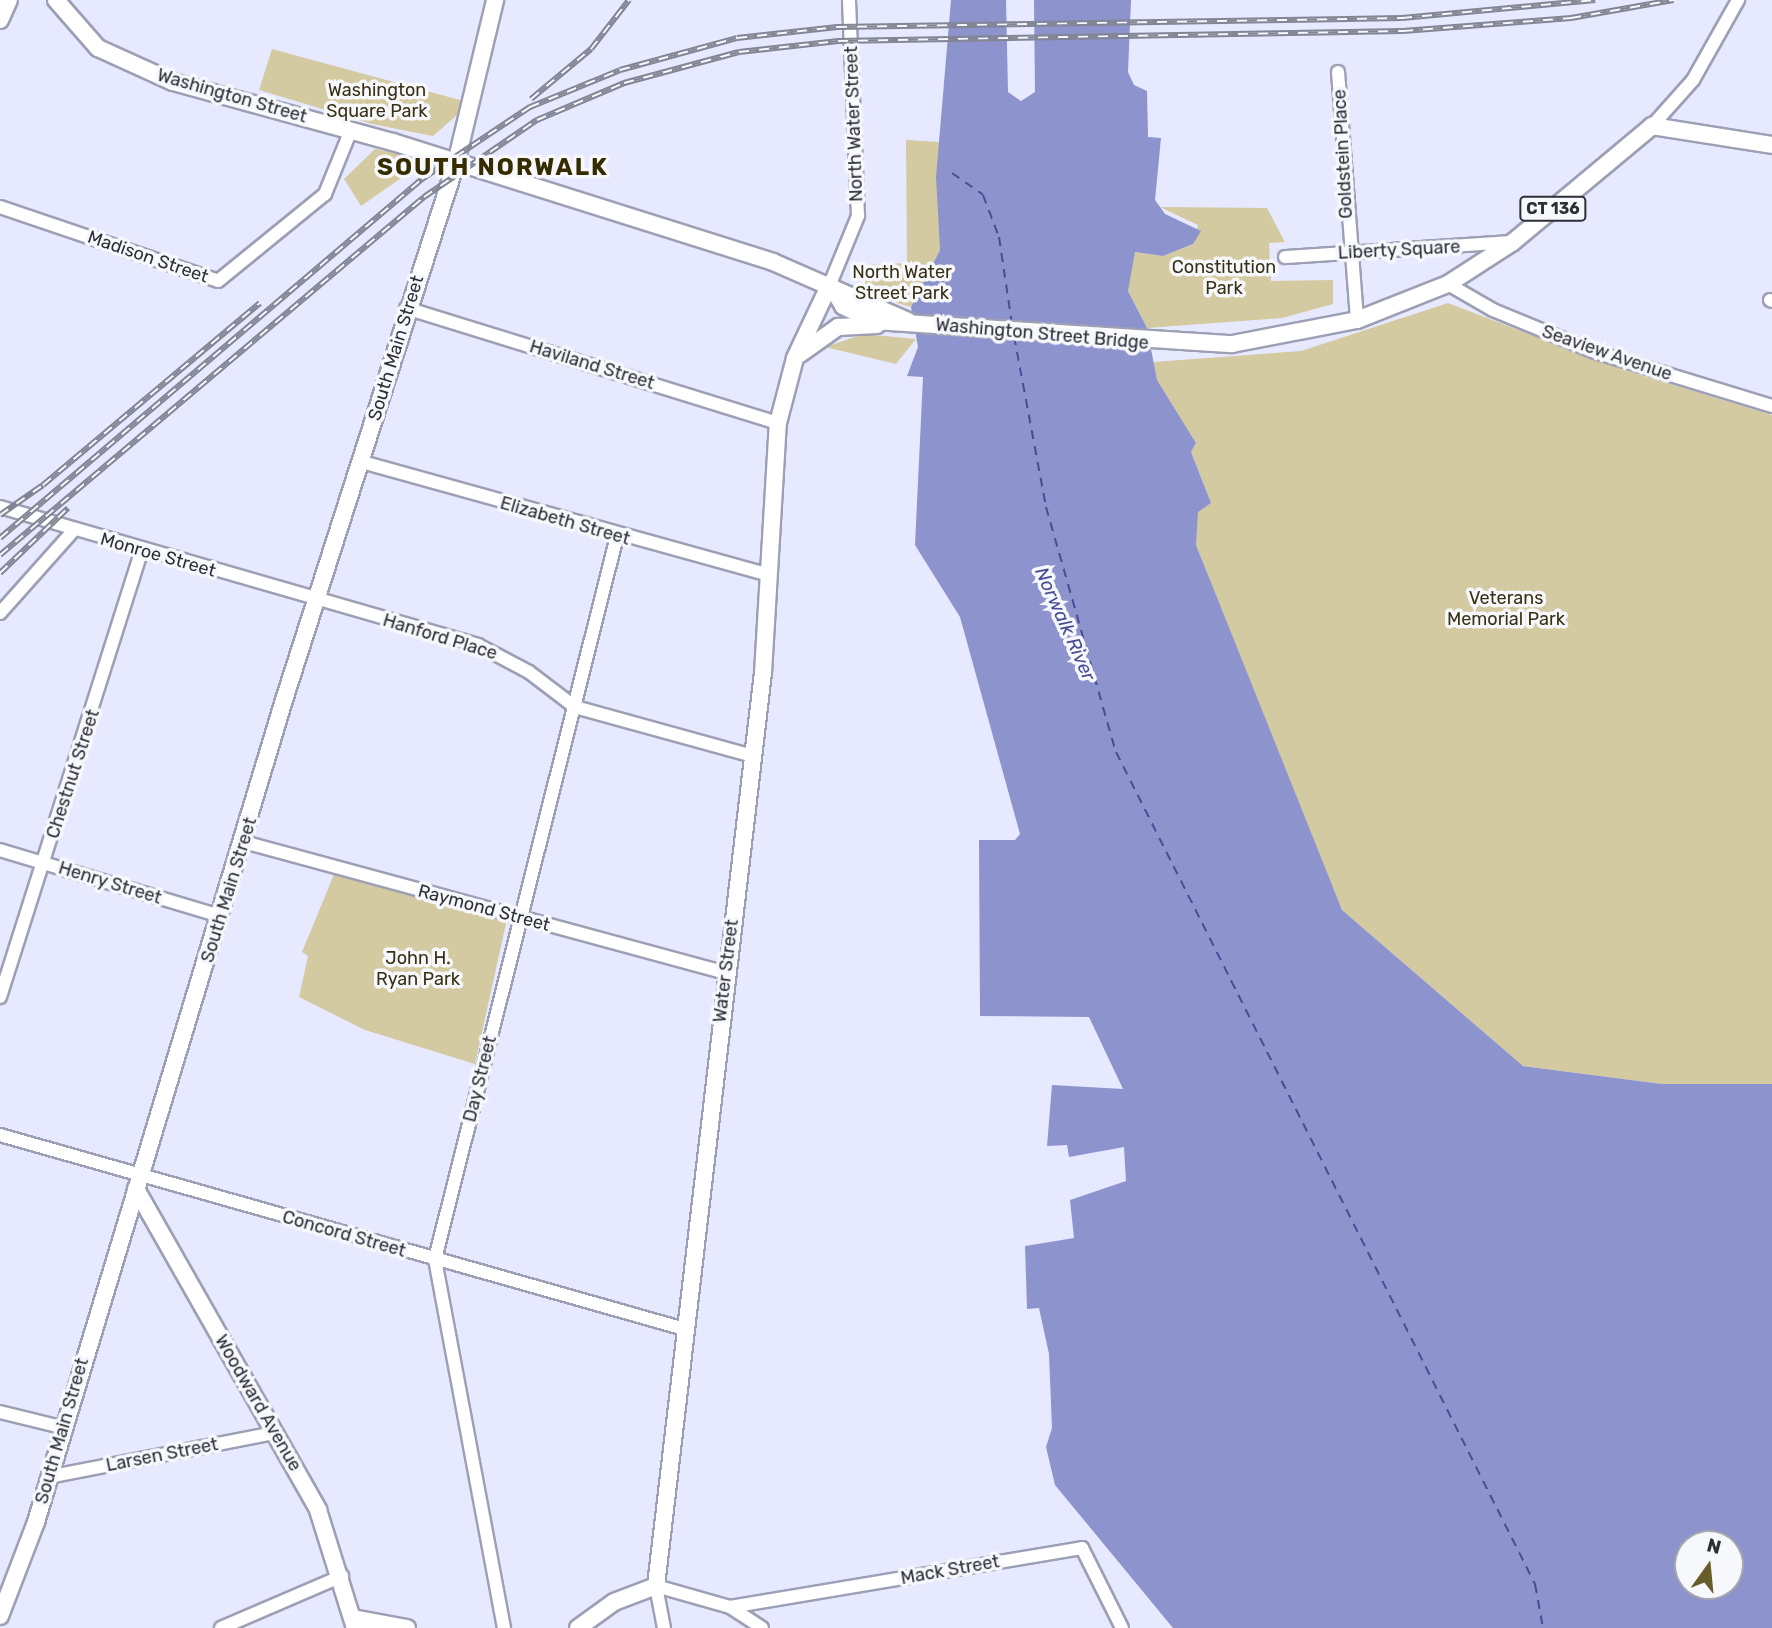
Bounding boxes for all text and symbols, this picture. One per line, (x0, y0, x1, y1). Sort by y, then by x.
street label: North Water Street (840, 45, 868, 203)
street label: Washington Street (155, 64, 309, 128)
park label: Washington Square Park (326, 80, 428, 122)
street label: Goldstein Place (1329, 89, 1357, 219)
district label: SOUTH NORWALK (379, 154, 607, 182)
road number: CT 136 (1518, 196, 1588, 222)
street label: Madison Street (85, 226, 211, 288)
street label: Liberty Square (1337, 236, 1461, 264)
park label: Constitution Park (1172, 257, 1276, 300)
park label: North Water Street Park (852, 262, 952, 304)
street label: South Main Street (364, 273, 428, 423)
street label: Washington Street Bridge (934, 314, 1150, 354)
street label: Seaview Avenue (1539, 320, 1675, 386)
street label: Haviland Street (527, 336, 657, 394)
street label: Elizabeth Street (498, 492, 632, 550)
street label: Monroe Street (98, 528, 218, 582)
water label: Norwalk River (1030, 564, 1100, 684)
park label: Veterans Memorial Park (1447, 588, 1565, 630)
street label: Hanford Place (380, 609, 500, 665)
street label: Chestnut Street (42, 707, 104, 841)
street label: South Main Street (197, 815, 261, 965)
street label: Henry Street (56, 857, 164, 909)
street label: Raymond Street (416, 880, 552, 936)
street label: Water Street (709, 918, 743, 1024)
park label: John H. Ryan Park (376, 948, 460, 990)
street label: Day Street (459, 1033, 501, 1125)
street label: Concord Street (280, 1206, 408, 1262)
street label: Woodward Avenue (210, 1331, 306, 1475)
street label: South Main Street (31, 1356, 93, 1506)
street label: Larsen Street (104, 1434, 220, 1476)
north arrow (1674, 1530, 1744, 1600)
text: N (1704, 1533, 1724, 1559)
street label: Mack Street (899, 1551, 1001, 1589)

